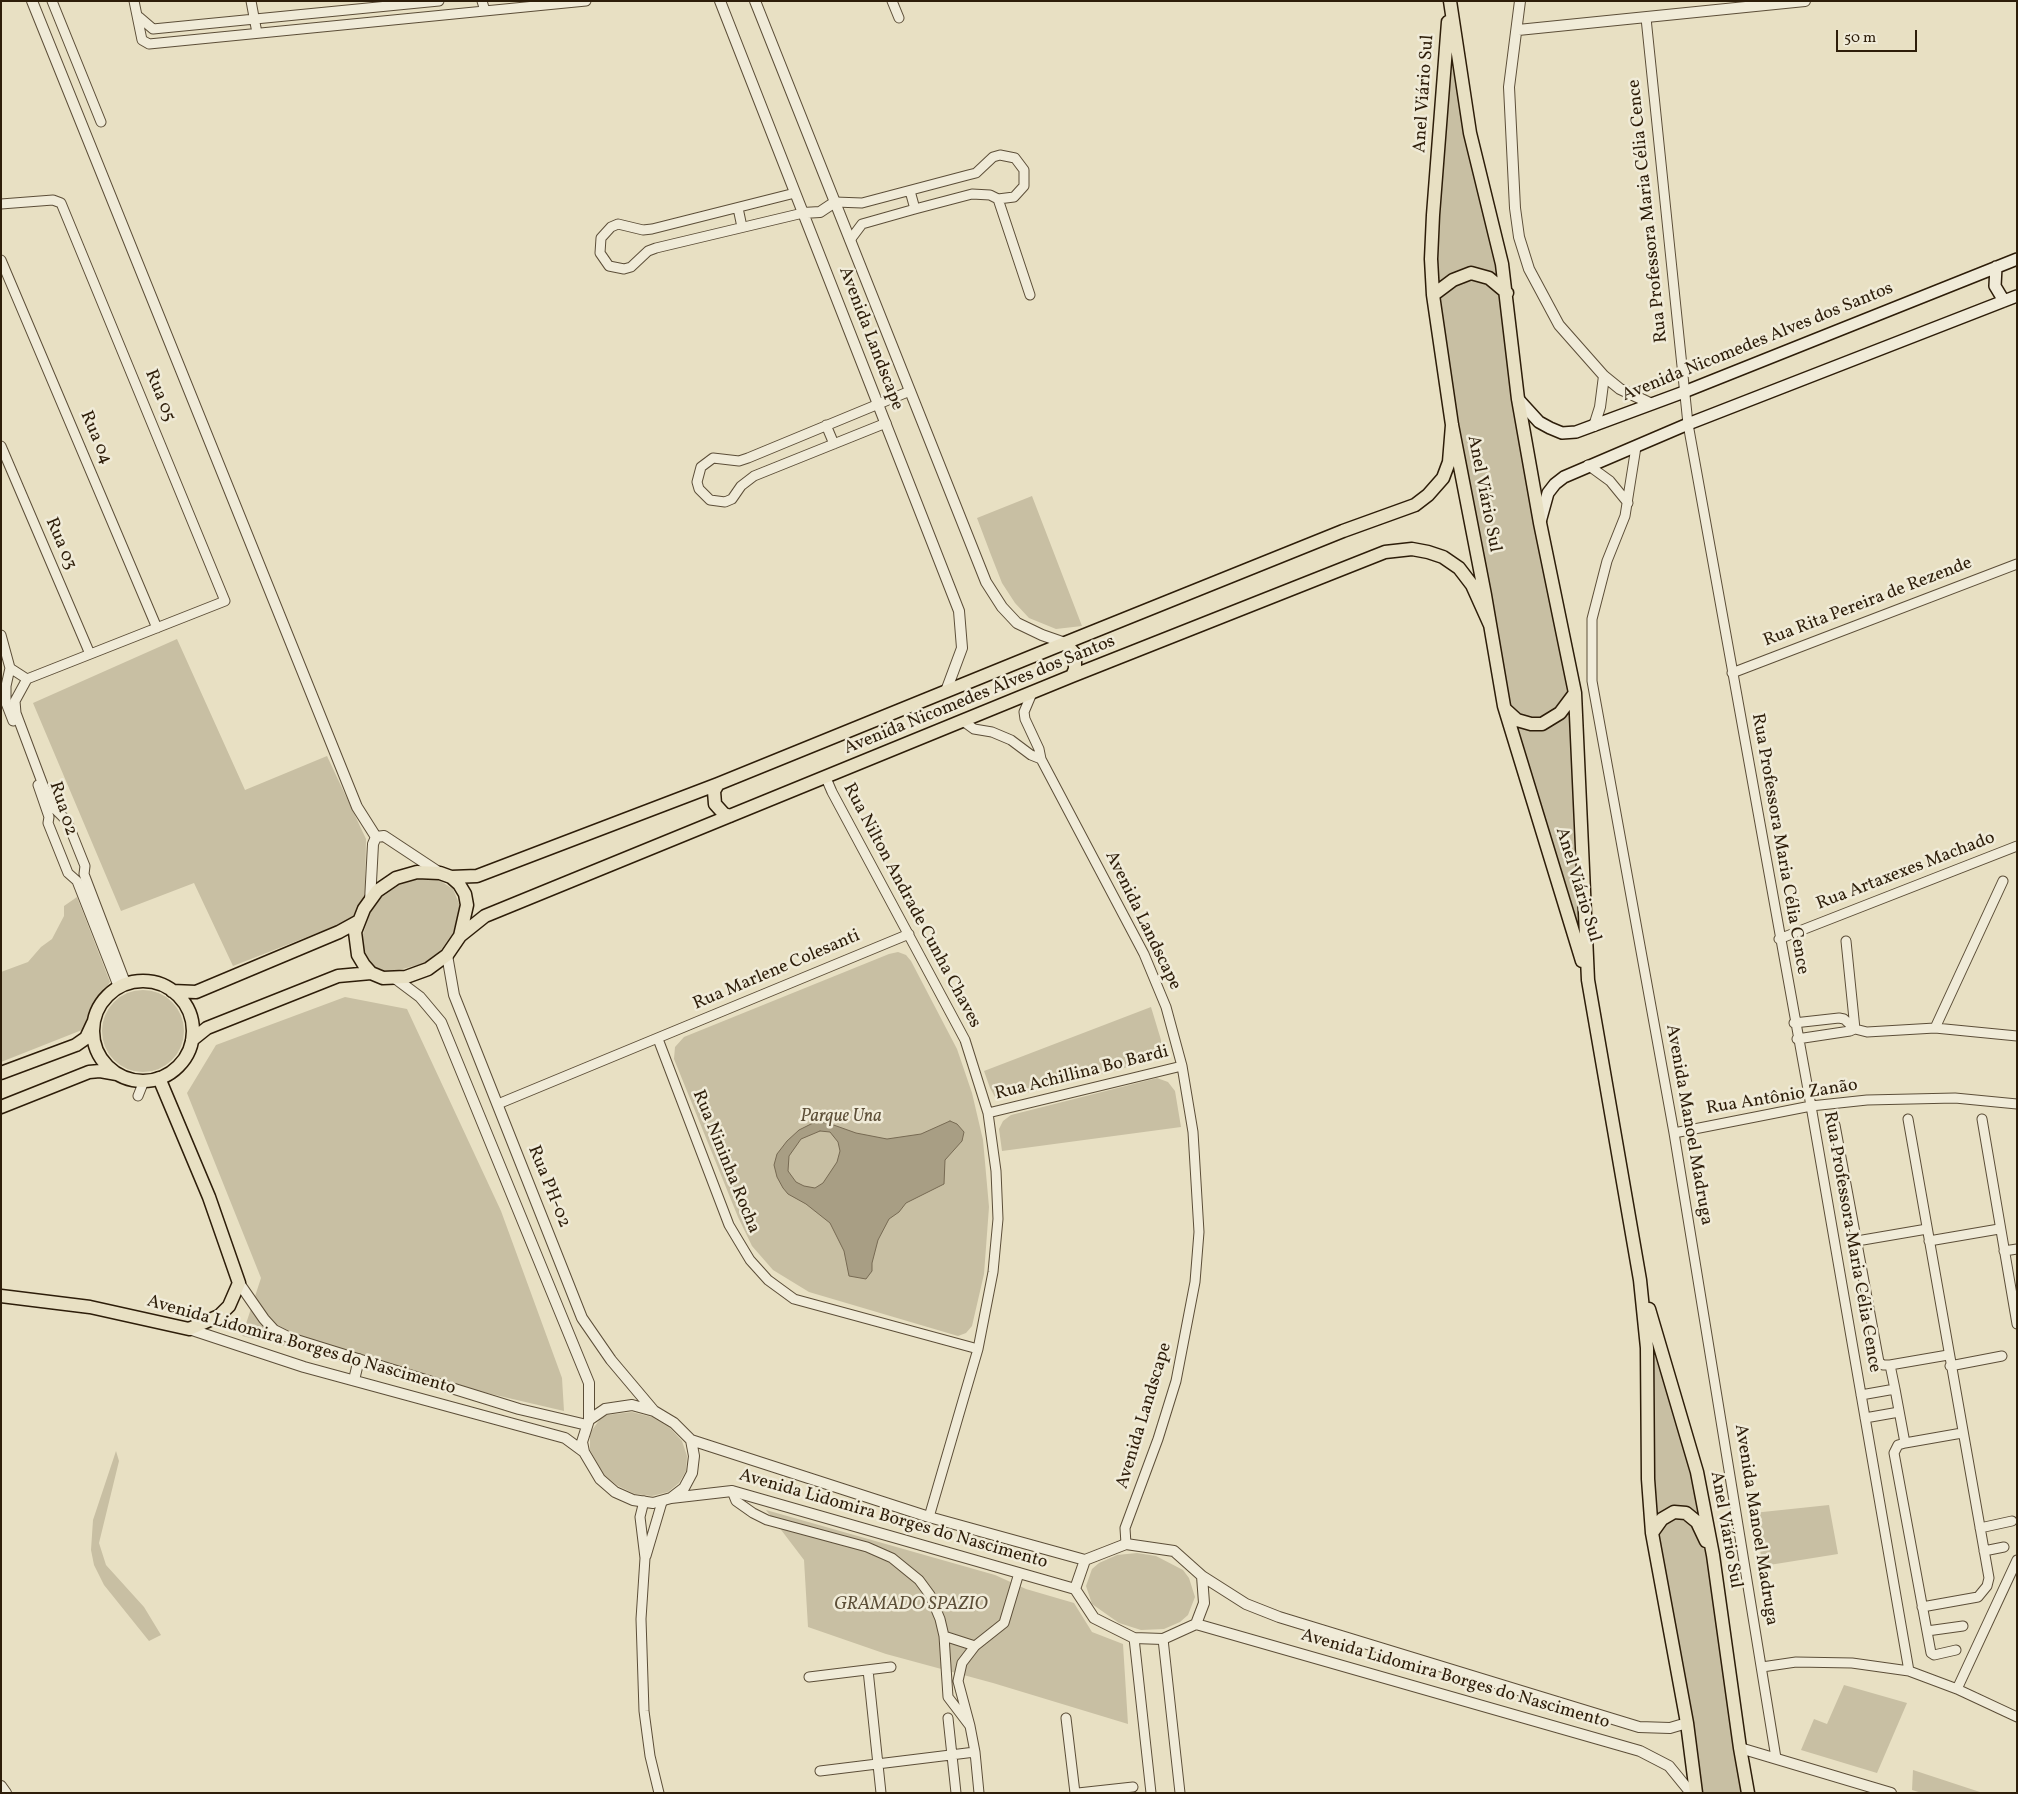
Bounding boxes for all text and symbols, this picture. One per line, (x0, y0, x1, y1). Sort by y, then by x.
scale bar (1838, 20, 1919, 52)
text: 50 m (1844, 28, 1876, 49)
street label: Anel Viário Sul (1410, 34, 1440, 154)
street label: Rua Professora Maria Célia Cence (1624, 78, 1674, 344)
street label: Avenida Landscape (833, 264, 907, 414)
street label: Avenida Nicomedes Alves dos Santos (1619, 279, 1897, 407)
street label: Rua 05 (139, 367, 179, 425)
street label: Rua 04 (74, 408, 116, 468)
street label: Anel Viário Sul (1461, 434, 1505, 554)
street label: Rua 03 (39, 515, 81, 573)
street label: Rua Rita Pereira de Rezende (1761, 553, 1975, 653)
street label: Avenida Nicomedes Alves dos Santos (841, 632, 1119, 760)
street label: Rua Professora Maria Célia Cence (1745, 712, 1813, 976)
street label: Rua 02 (43, 779, 81, 839)
street label: Rua Nilton Andrade Cunha Chaves (837, 780, 985, 1032)
street label: Anel Viário Sul (1549, 825, 1605, 945)
street label: Rua Artaxexes Machado (1814, 828, 1998, 916)
street label: Avenida Landscape (1099, 848, 1185, 994)
street label: Rua Marlene Colesanti (690, 926, 864, 1016)
street label: Avenida Manoel Madruga (1660, 1023, 1716, 1227)
street label: Rua Achillina Bo Bardi (993, 1042, 1171, 1106)
street label: Rua Antônio Zanão (1705, 1075, 1859, 1121)
street label: Rua Nininha Rocha (686, 1087, 764, 1237)
park label: Parque Una (800, 1107, 882, 1129)
street label: Rua Professora Maria Célia Cence (1817, 1110, 1885, 1374)
street label: Rua PH-02 (522, 1143, 574, 1231)
street label: Avenida Lidomira Borges do Nascimento (144, 1292, 458, 1400)
street label: Avenida Landscape (1112, 1340, 1178, 1492)
street label: Avenida Manoel Madruga (1728, 1423, 1782, 1627)
street label: Avenida Lidomira Borges do Nascimento (736, 1466, 1050, 1574)
street label: Anel Viário Sul (1704, 1470, 1746, 1590)
park label: GRAMADO SPAZIO (834, 1595, 988, 1617)
street label: Avenida Lidomira Borges do Nascimento (1298, 1626, 1612, 1734)

